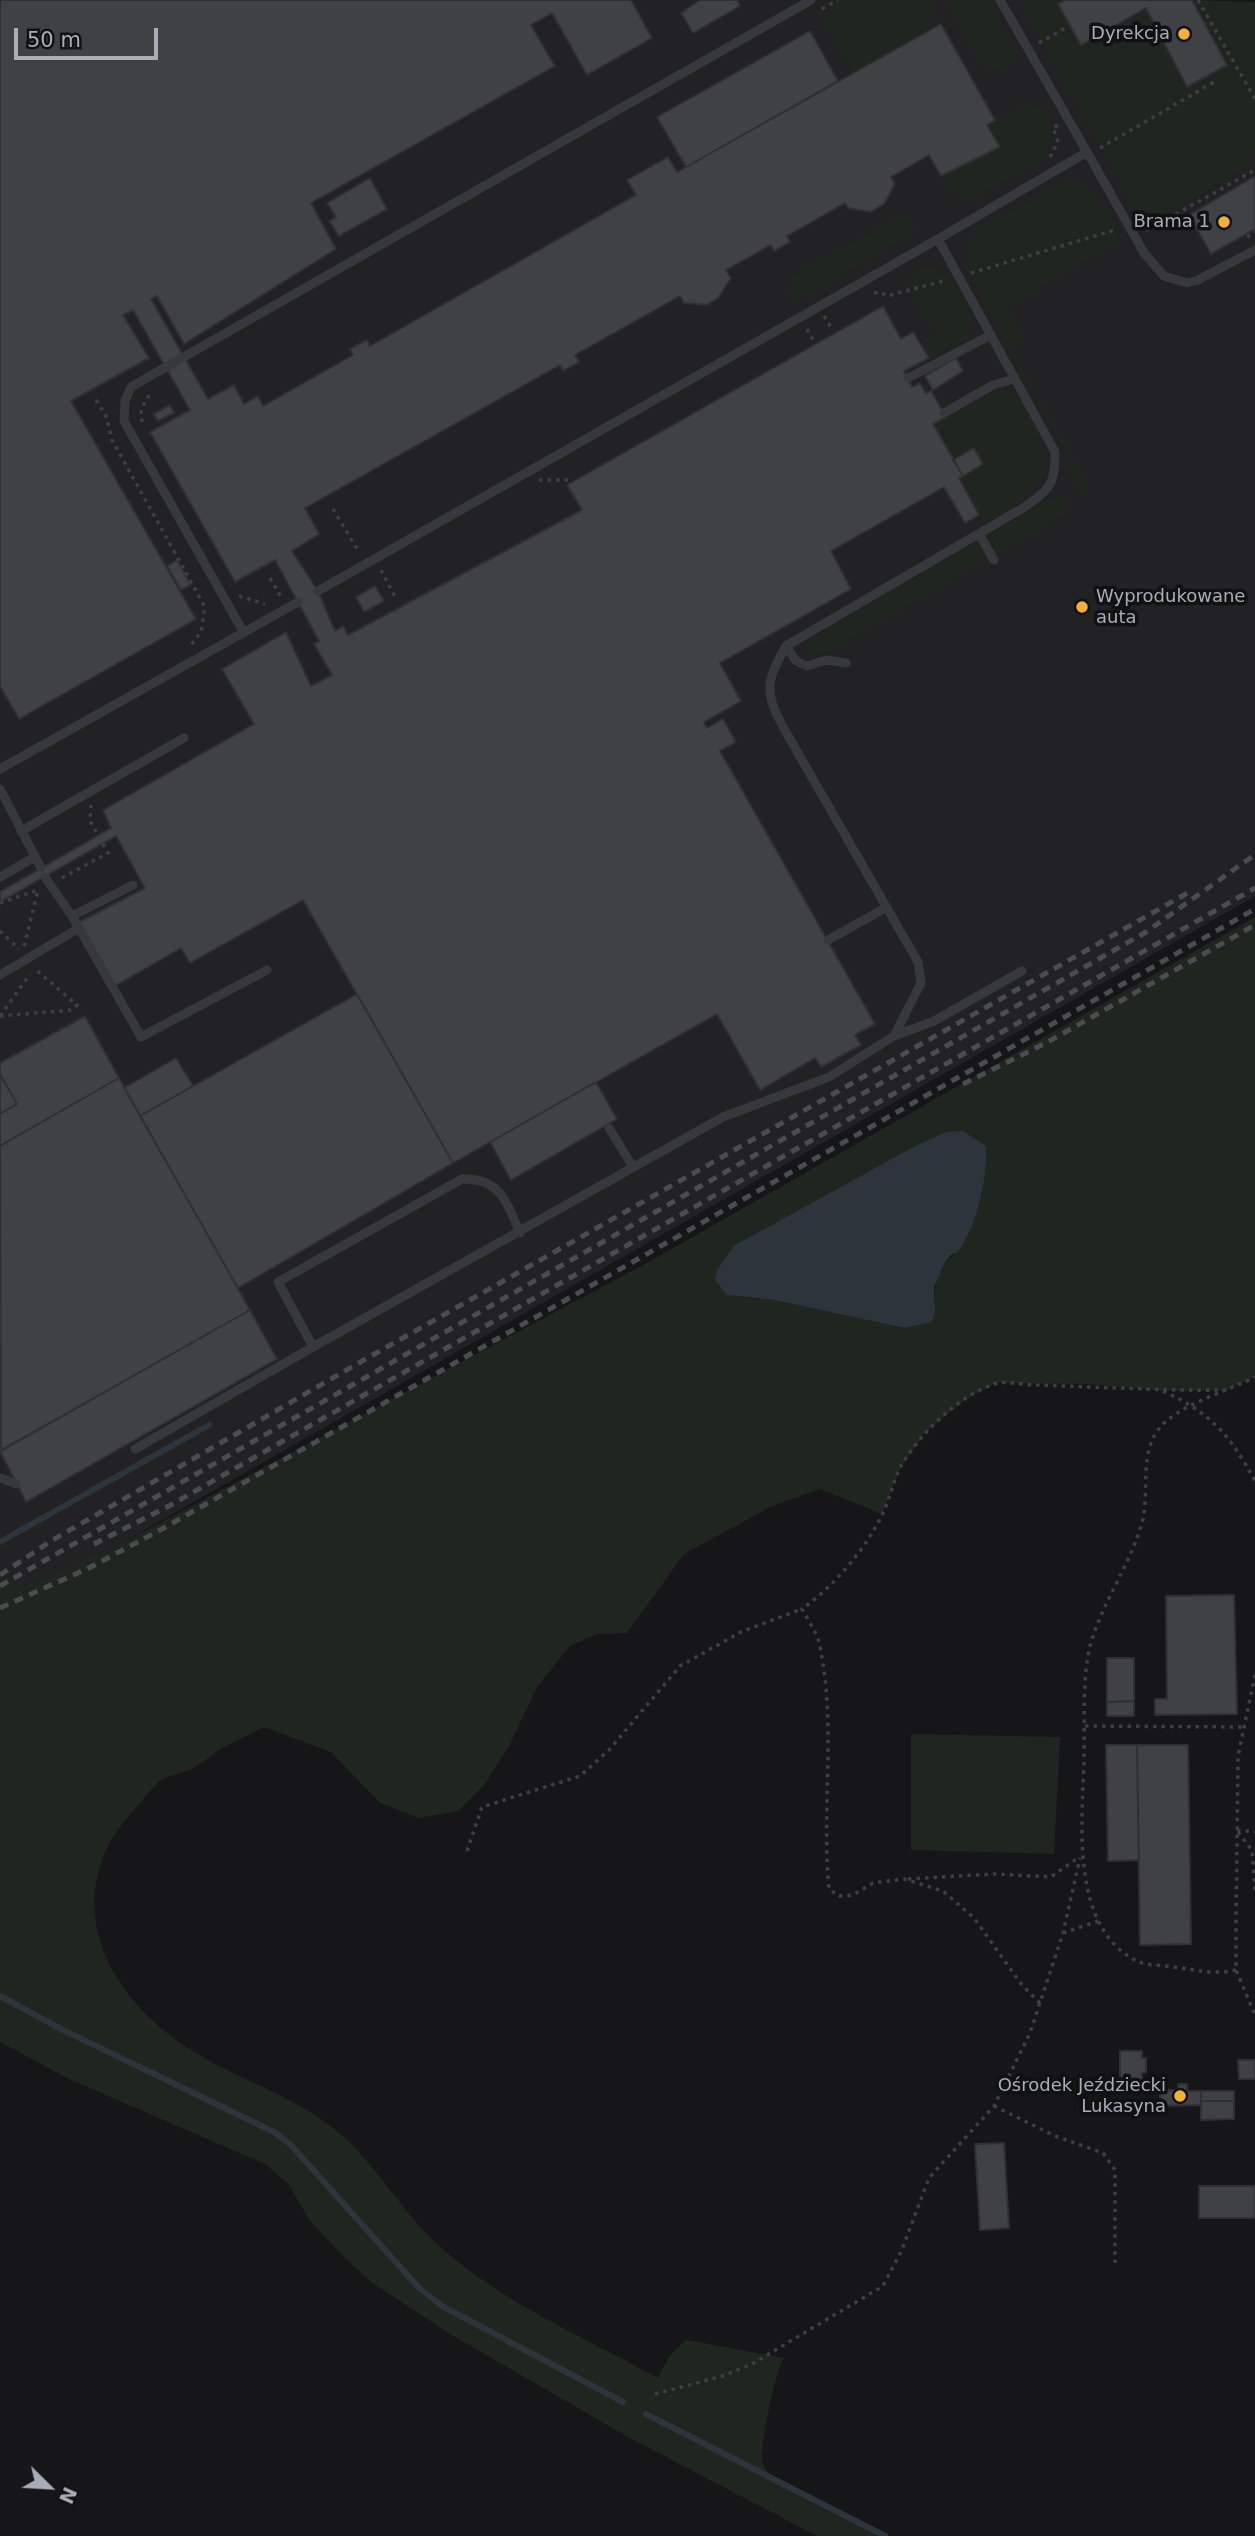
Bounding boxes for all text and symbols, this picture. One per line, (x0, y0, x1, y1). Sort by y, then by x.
scale bar (18, 14, 161, 58)
place label: Dyrekcja (1091, 23, 1170, 45)
marker: Dyrekcja (1176, 26, 1192, 42)
text: 50 m (27, 28, 81, 52)
place label: Brama 1 (1133, 211, 1210, 233)
marker: Brama 1 (1216, 214, 1232, 230)
place label: Wyprodukowane auta (1096, 586, 1245, 628)
marker: Wyprodukowane auta (1074, 599, 1090, 615)
place label: Ośrodek Jeździecki Lukasyna (998, 2075, 1166, 2118)
marker: Ośrodek Jeździecki Lukasyna (1172, 2088, 1188, 2104)
north arrow (14, 2452, 84, 2522)
text: N (55, 2484, 81, 2507)

